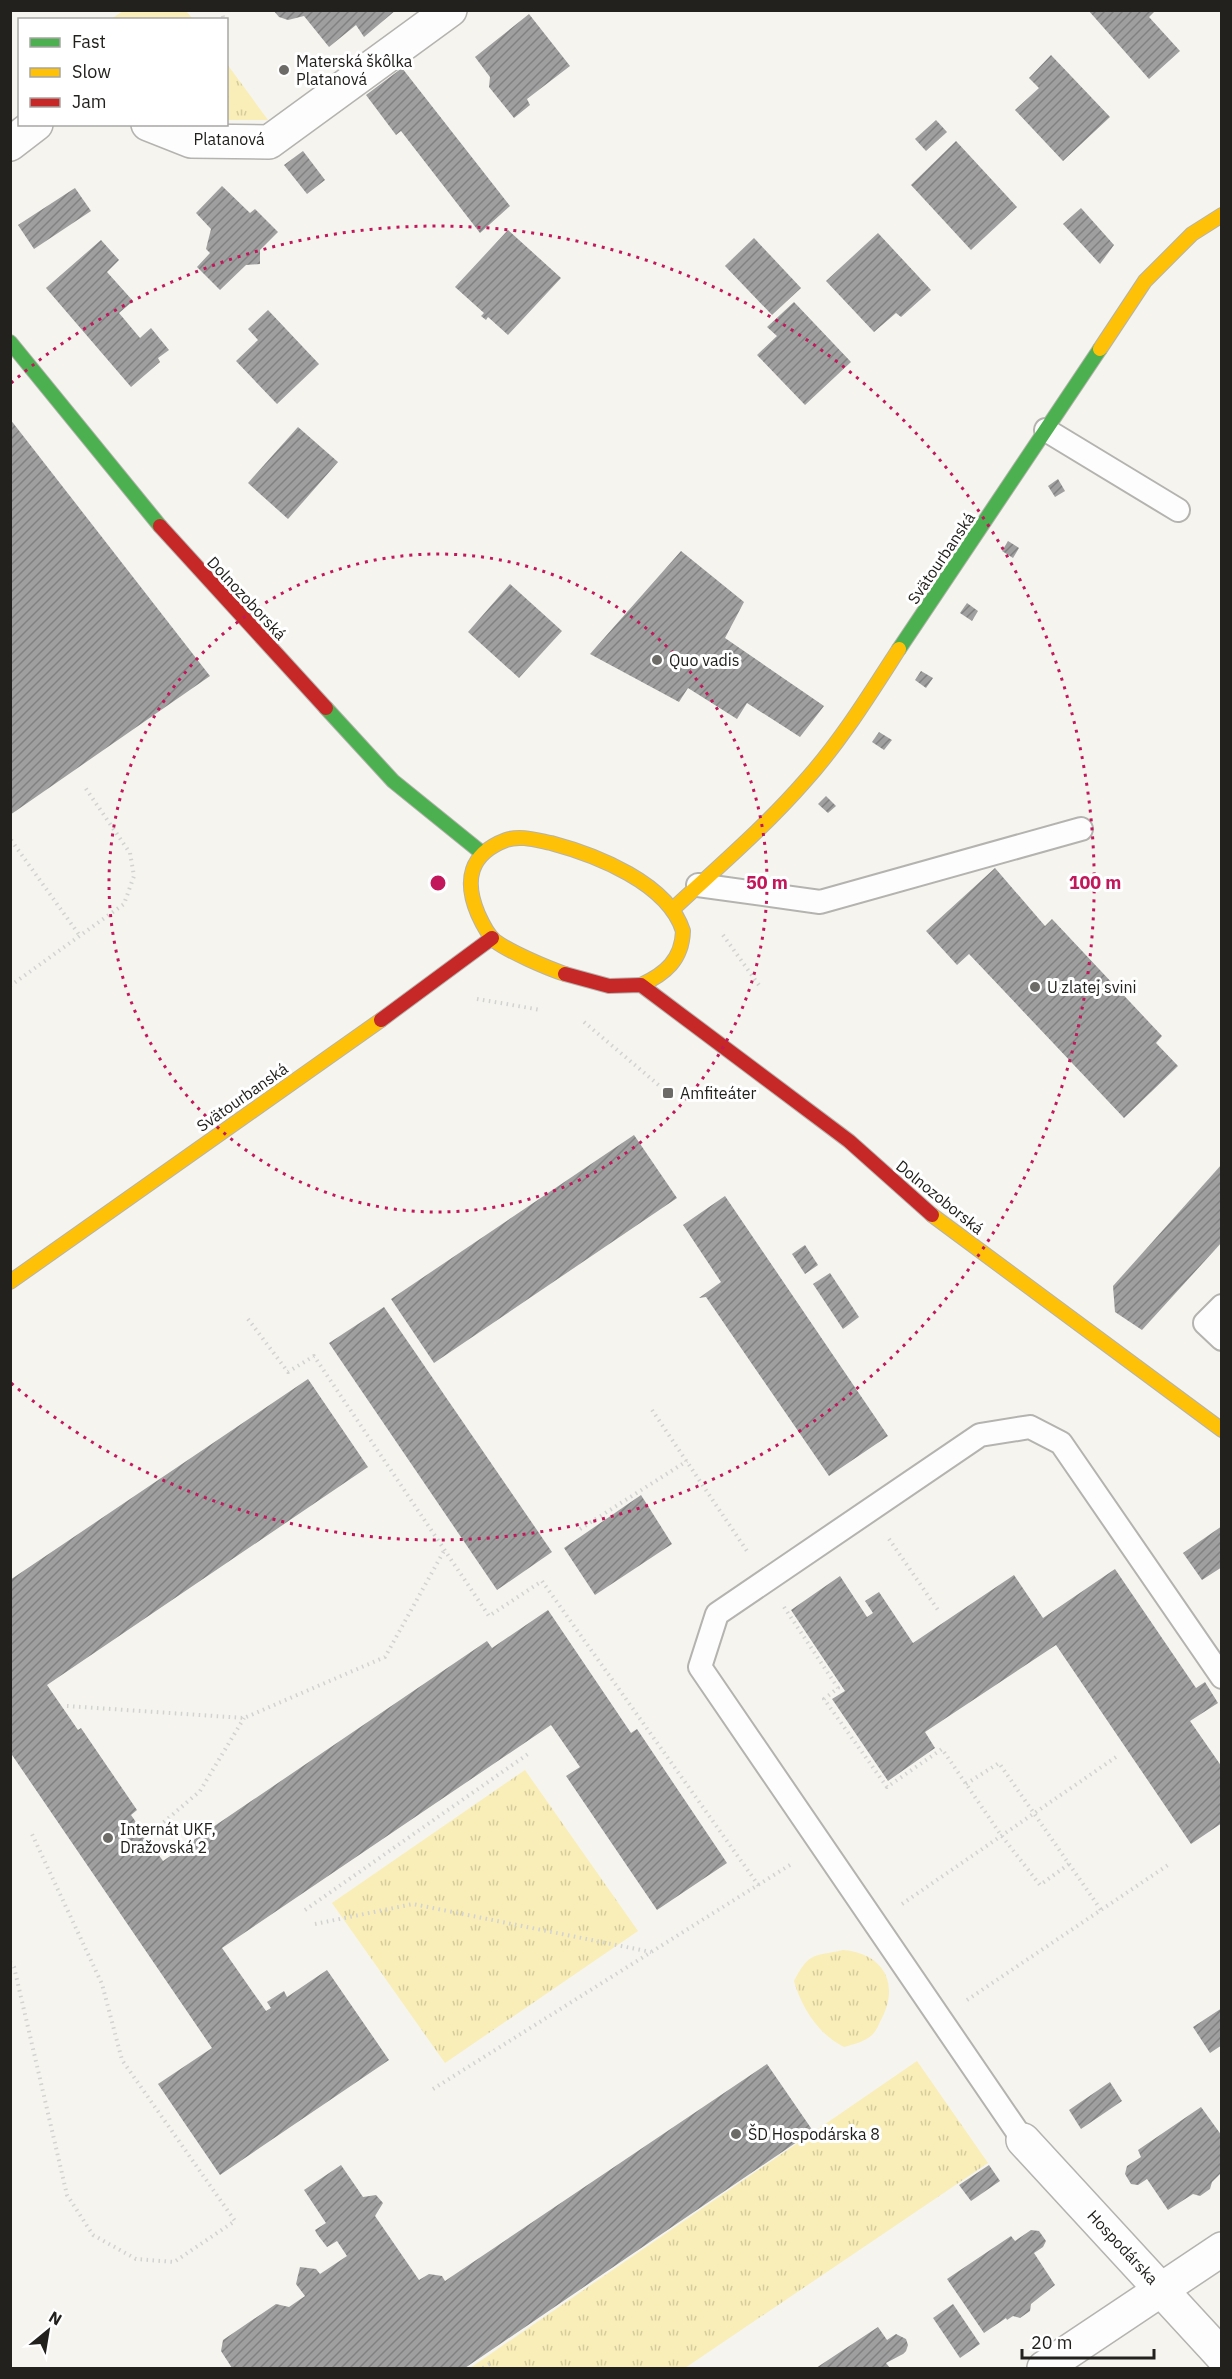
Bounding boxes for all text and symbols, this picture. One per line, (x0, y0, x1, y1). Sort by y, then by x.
legend (18, 18, 228, 126)
text: Fast (72, 30, 106, 53)
place label: Materská škôlka Platanová (296, 51, 413, 89)
text: Slow (72, 60, 111, 83)
marker: Materská škôlka Platanová (277, 63, 291, 77)
text: Jam (72, 90, 107, 113)
street label: Platanová (194, 129, 265, 149)
street label: Svätourbanská (903, 508, 979, 608)
street label: Dolnozoborská (203, 552, 291, 644)
place label: Quo vadis (669, 650, 740, 670)
marker: Quo vadis (650, 653, 664, 667)
text: 50 m (746, 871, 788, 894)
text: 100 m (1069, 871, 1121, 894)
centre of rings (428, 873, 448, 893)
place label: U zlatej svini (1047, 977, 1137, 997)
marker: U zlatej svini (1028, 980, 1042, 994)
street label: Svätourbanská (193, 1058, 292, 1136)
place label: Amfiteáter (680, 1083, 757, 1103)
marker: Amfiteáter (661, 1086, 675, 1100)
street label: Dolnozoborská (892, 1156, 988, 1239)
place label: Internát UKF, Dražovská 2 (120, 1819, 216, 1857)
marker: Internát UKF, Dražovská 2 (101, 1831, 115, 1845)
place label: ŠD Hospodárska 8 (748, 2123, 880, 2144)
marker: ŠD Hospodárska 8 (729, 2127, 743, 2141)
street label: Hospodárska (1083, 2206, 1163, 2289)
north arrow (18, 2301, 78, 2361)
text: N (45, 2306, 66, 2330)
scale bar (1022, 2322, 1154, 2360)
text: 20 m (1031, 2331, 1073, 2354)

